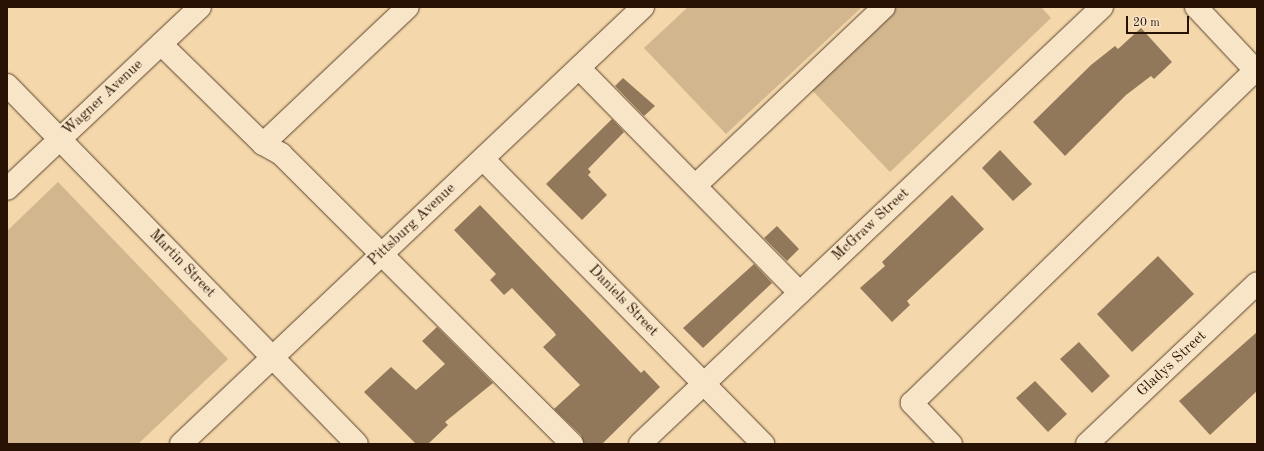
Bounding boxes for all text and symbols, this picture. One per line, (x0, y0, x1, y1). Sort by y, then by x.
scale bar (1128, 8, 1191, 34)
text: 20 m (1133, 17, 1160, 29)
street label: Wagner Avenue (59, 56, 147, 140)
street label: Pittsburg Avenue (365, 180, 459, 270)
street label: McGraw Street (829, 185, 913, 265)
street label: Martin Street (145, 226, 219, 302)
street label: Daniels Street (584, 261, 662, 341)
street label: Gladys Street (1133, 327, 1211, 401)

